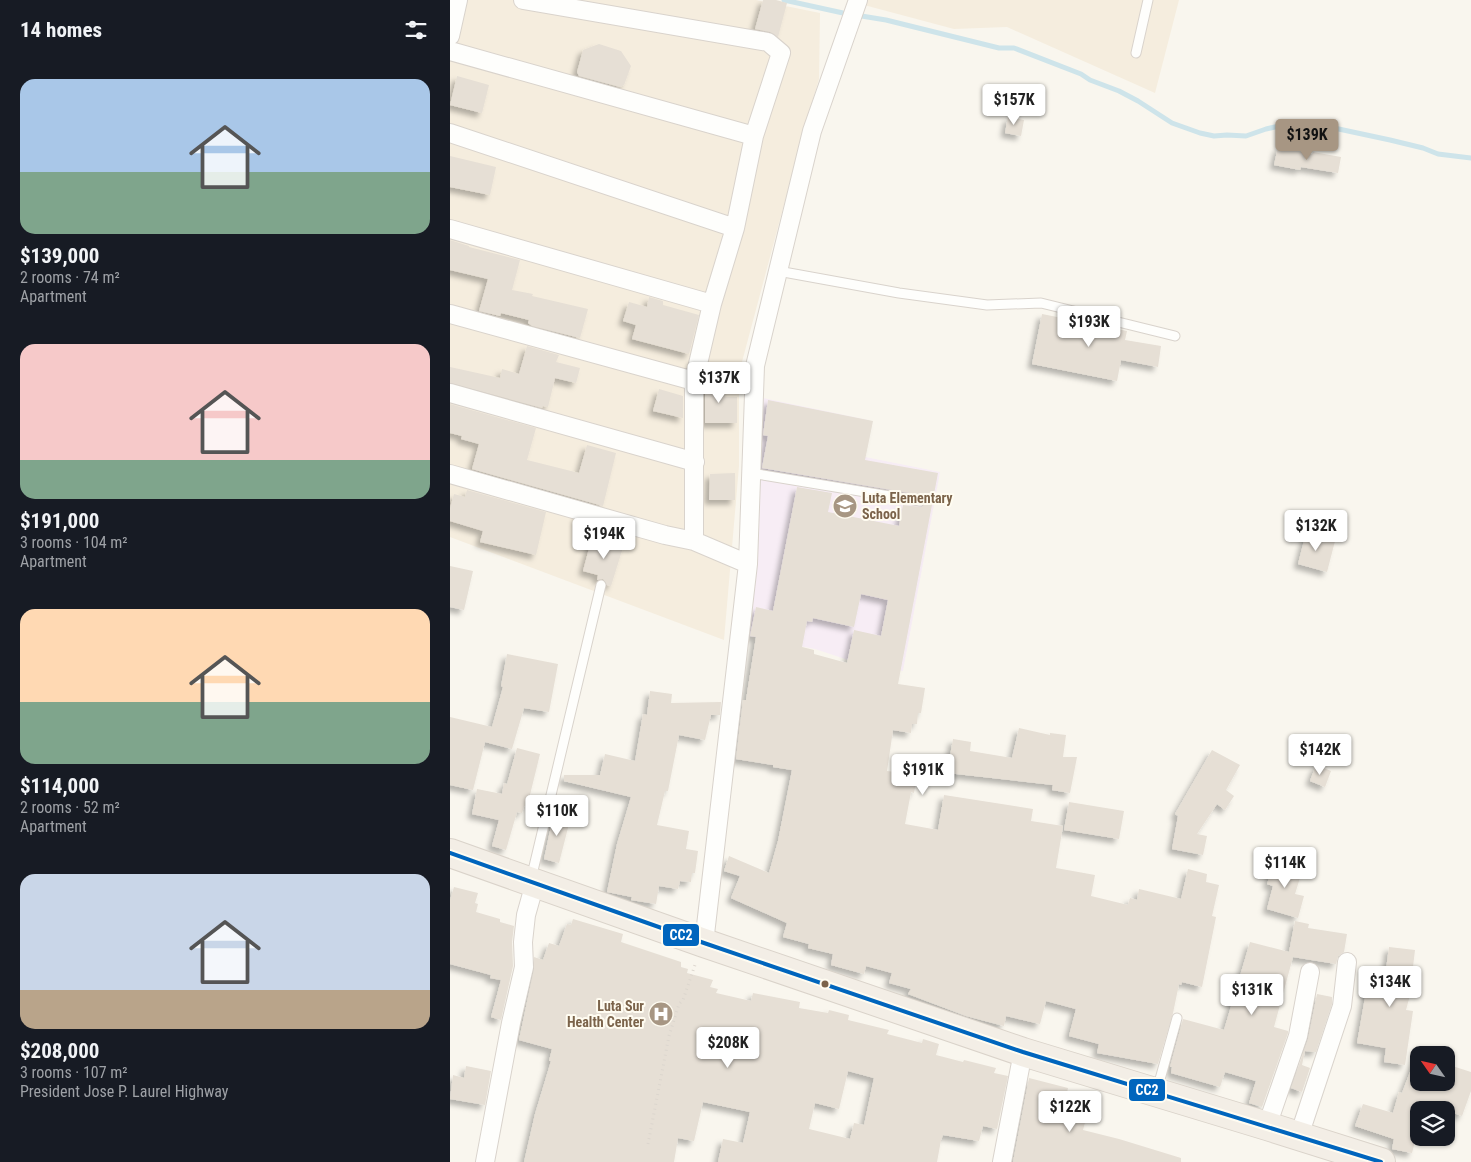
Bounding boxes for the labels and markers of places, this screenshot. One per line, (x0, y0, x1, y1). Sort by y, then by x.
pin: $157K (979, 84, 1049, 126)
pin: $139K (1272, 119, 1342, 161)
pin: $193K (1054, 306, 1124, 348)
pin: $137K (684, 362, 754, 404)
place label: Luta Elementary School (862, 490, 953, 522)
school or university icon: Luta Elementary School (832, 493, 858, 519)
pin: $132K (1281, 510, 1351, 552)
pin: $194K (569, 518, 639, 560)
pin: $142K (1285, 734, 1355, 776)
pin: $191K (888, 754, 958, 796)
pin: $110K (522, 794, 592, 837)
pin: $114K (1250, 846, 1320, 889)
pin: $134K (1355, 966, 1425, 1008)
pin: $131K (1217, 974, 1287, 1016)
unlabelled marker (820, 979, 830, 989)
place label: Luta Sur Health Center (567, 998, 644, 1030)
hospital icon: Luta Sur Health Center (648, 1001, 674, 1027)
pin: $208K (693, 1026, 763, 1069)
pin: $122K (1035, 1090, 1105, 1133)

